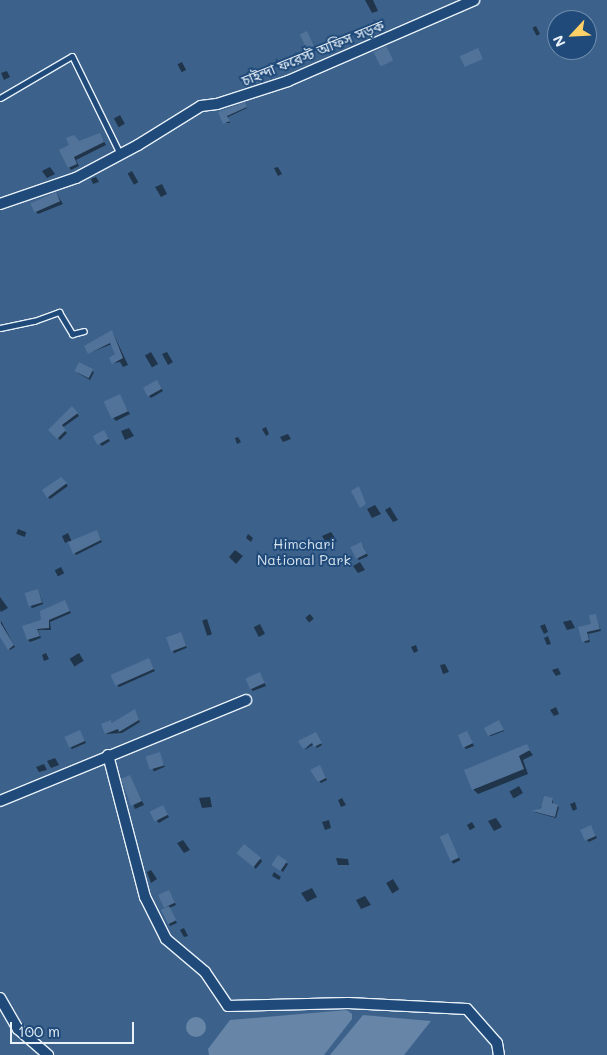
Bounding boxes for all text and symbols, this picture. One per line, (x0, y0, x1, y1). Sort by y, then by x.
north arrow (547, 10, 597, 60)
street label: চাইন্দা ফরেস্ট অফিস সড়ক (239, 17, 387, 89)
text: N (548, 32, 570, 50)
park label: Himchari National Park (257, 536, 351, 568)
scale bar (12, 1012, 136, 1044)
text: 100 m (18, 1021, 60, 1041)

